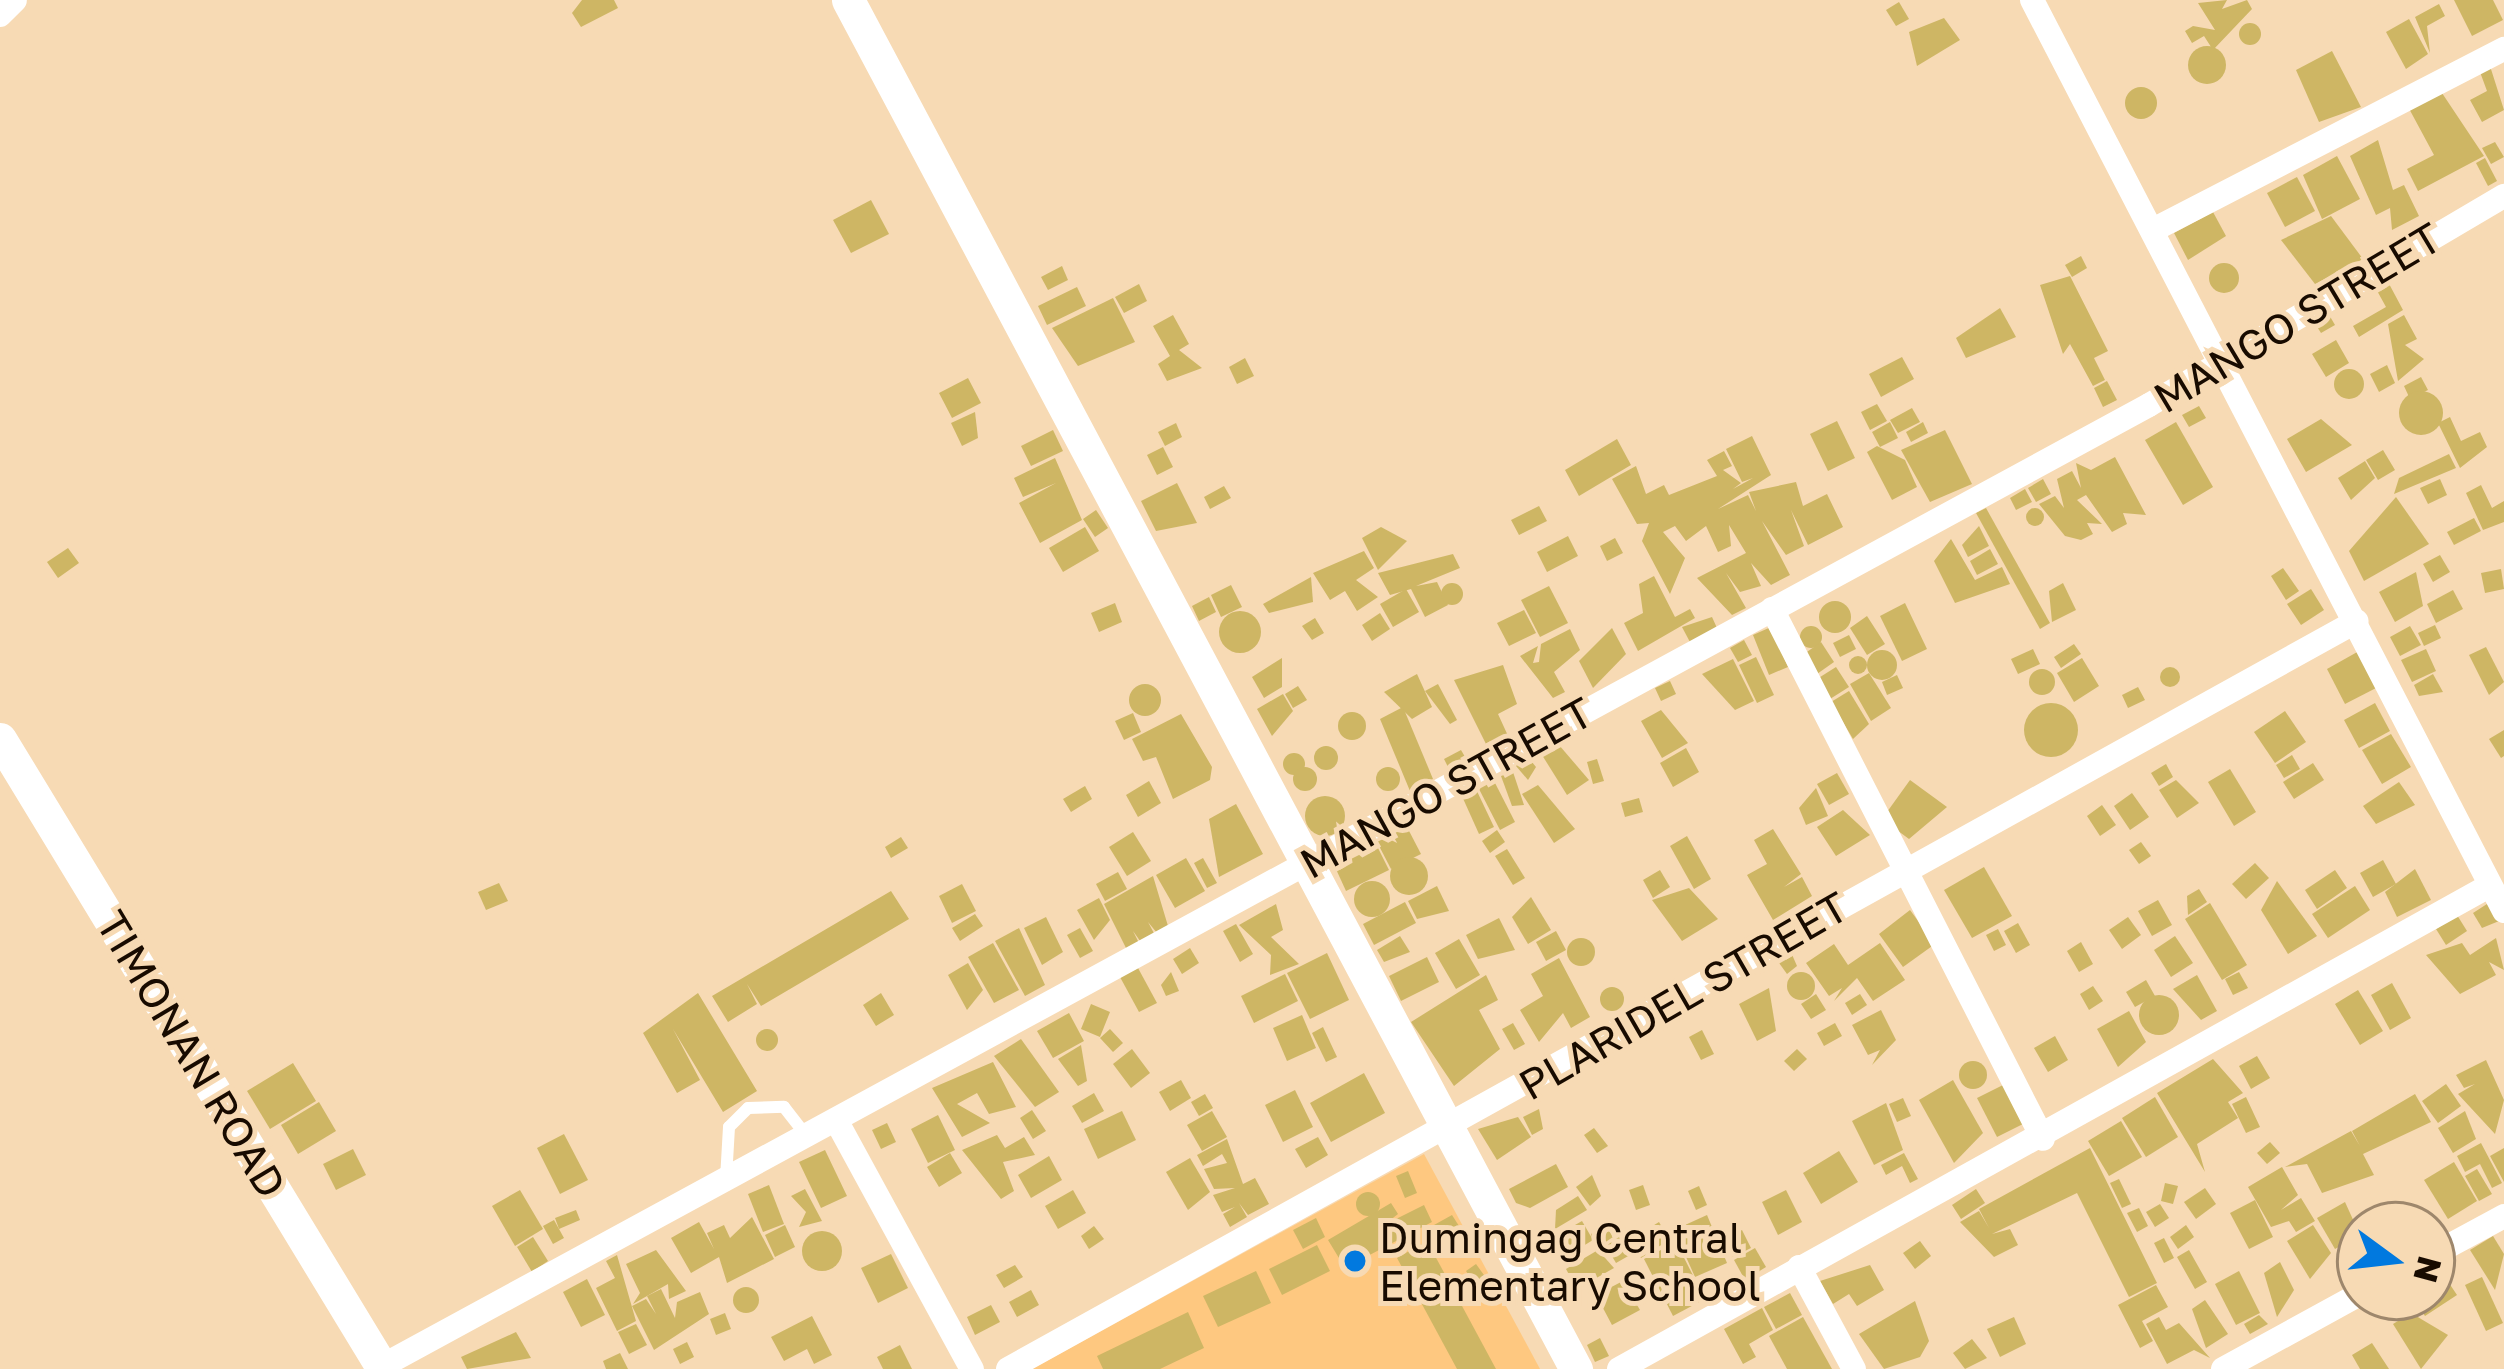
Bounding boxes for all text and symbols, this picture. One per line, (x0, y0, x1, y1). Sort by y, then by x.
street label: MANGO STREET (2144, 211, 2450, 423)
street label: MANGO STREET (1291, 686, 1601, 888)
street label: PLARIDEL STREET (1510, 880, 1856, 1110)
street label: TIMONAN ROAD (87, 902, 297, 1206)
north arrow (2336, 1201, 2456, 1321)
place label: Dumingag Central Elementary School (1379, 1212, 1761, 1310)
marker: Dumingag Central Elementary School (1342, 1248, 1368, 1274)
text: N (2406, 1253, 2450, 1287)

